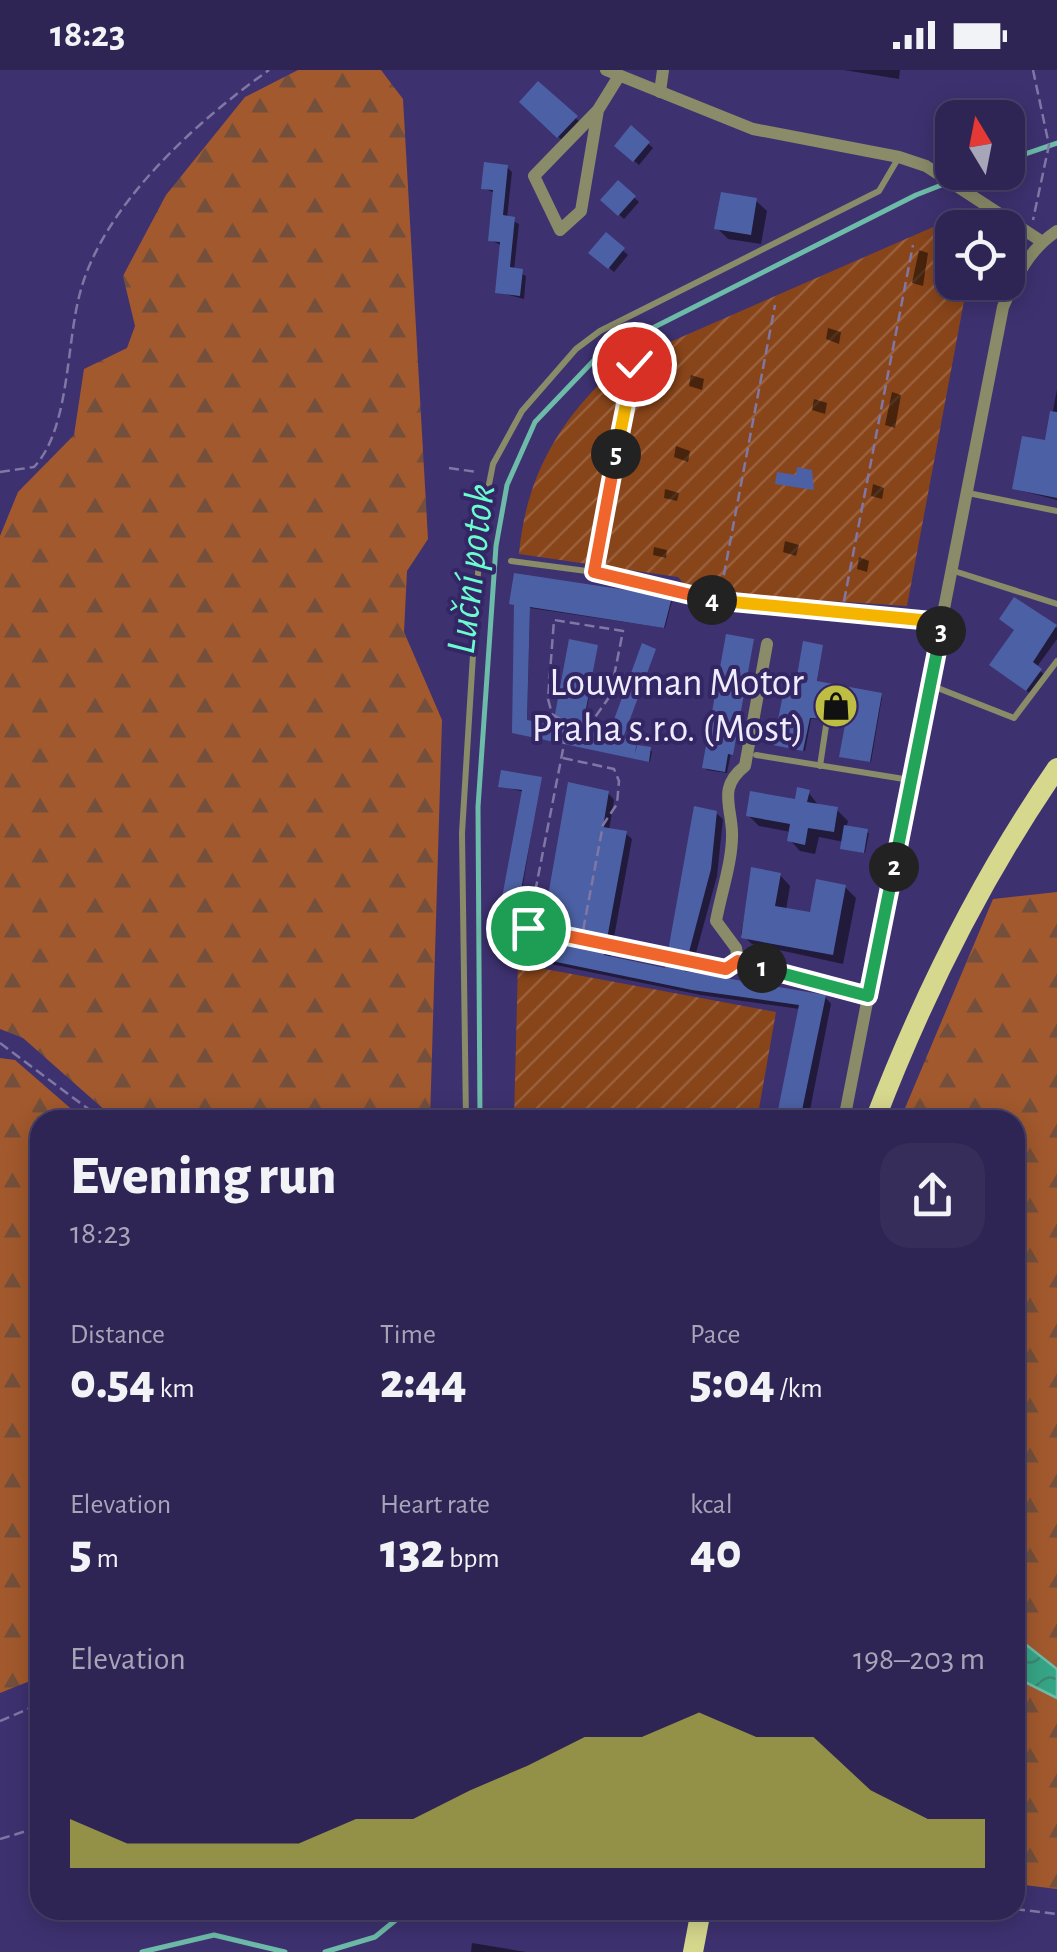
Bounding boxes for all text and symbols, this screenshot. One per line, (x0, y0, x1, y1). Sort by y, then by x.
text: 18:23 (50, 16, 125, 54)
north arrow (935, 100, 1025, 190)
map controls (935, 100, 1025, 300)
button: locate (935, 210, 1025, 300)
pin (592, 322, 677, 407)
icon: check (607, 337, 662, 392)
pin: 5 (591, 429, 641, 479)
text: 5 (610, 440, 622, 468)
water label: Luční potok (440, 481, 503, 657)
pin: 4 (687, 575, 737, 625)
text: 4 (705, 586, 719, 614)
pin: 3 (916, 606, 966, 656)
text: 3 (935, 617, 947, 645)
place label: Louwman Motor Praha s.r.o. (Most) (531, 663, 804, 749)
shop icon: Louwman Motor Praha s.r.o. (Most) (813, 683, 859, 729)
pin: 2 (869, 842, 919, 892)
text: 2 (887, 853, 901, 881)
pin (486, 886, 571, 971)
icon: arrive (501, 901, 556, 956)
pin: 1 (737, 943, 787, 993)
text: 1 (757, 954, 767, 982)
button: share (880, 1143, 985, 1248)
text: Evening run (70, 1149, 336, 1204)
text: 18:23 (70, 1217, 131, 1249)
text: Distance (70, 1321, 165, 1349)
text: Time (380, 1321, 436, 1349)
text: Pace (690, 1321, 740, 1349)
text: 0.54 (70, 1357, 155, 1407)
text: 2:44 (380, 1357, 467, 1407)
text: 5:04 (690, 1357, 775, 1407)
text: km (155, 1375, 195, 1403)
text: /km (775, 1375, 823, 1403)
text: Elevation (70, 1491, 171, 1519)
text: Heart rate (380, 1491, 490, 1519)
text: kcal (690, 1491, 733, 1519)
text: 5 (70, 1527, 92, 1577)
text: 132 (380, 1527, 444, 1577)
text: 40 (690, 1527, 742, 1577)
text: m (92, 1545, 119, 1573)
text: bpm (444, 1545, 500, 1573)
text: Elevation (70, 1643, 186, 1675)
text: 198–203 m (853, 1643, 985, 1675)

